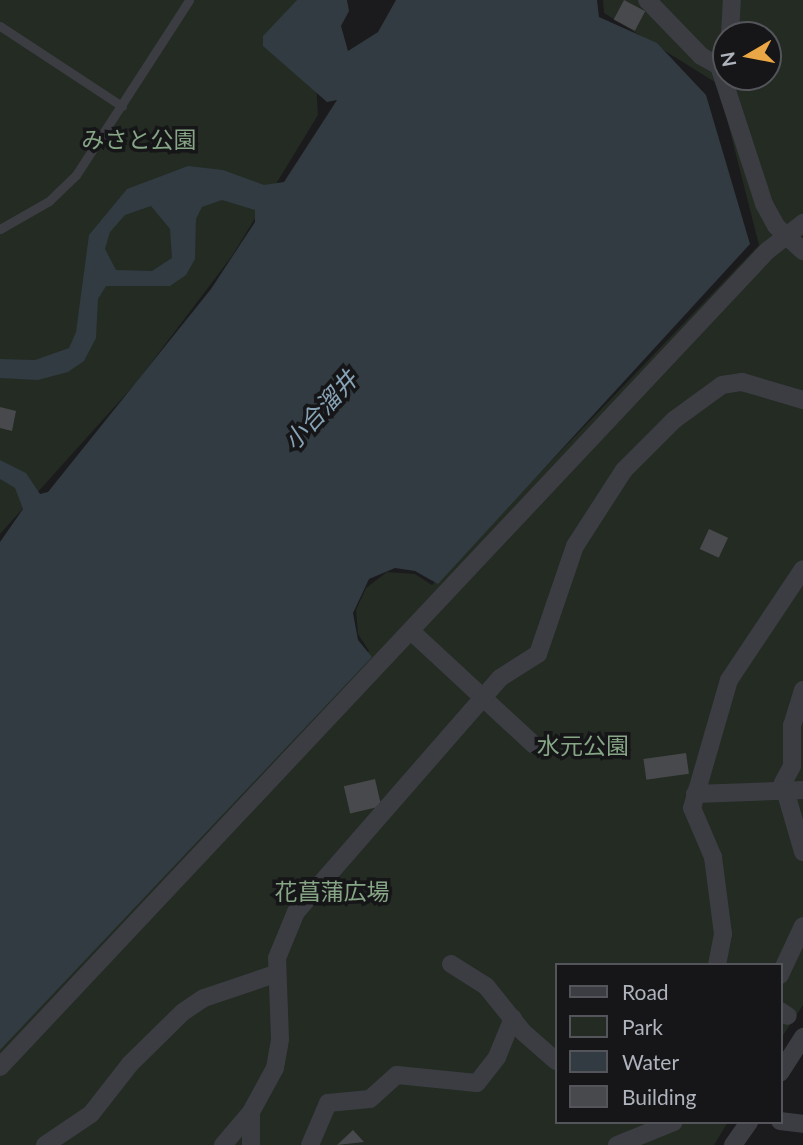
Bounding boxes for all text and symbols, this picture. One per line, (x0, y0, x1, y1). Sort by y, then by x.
north arrow (712, 21, 782, 91)
text: N (715, 50, 740, 69)
park label: みさと公園 (82, 125, 196, 153)
water label: 小合溜井 (277, 365, 363, 455)
park label: 水元公園 (537, 731, 629, 759)
park label: 花菖蒲広場 (275, 877, 389, 905)
legend (554, 963, 782, 1124)
text: Road (622, 979, 669, 1004)
text: Park (622, 1014, 663, 1039)
text: Water (622, 1049, 679, 1074)
text: Building (622, 1084, 697, 1109)

